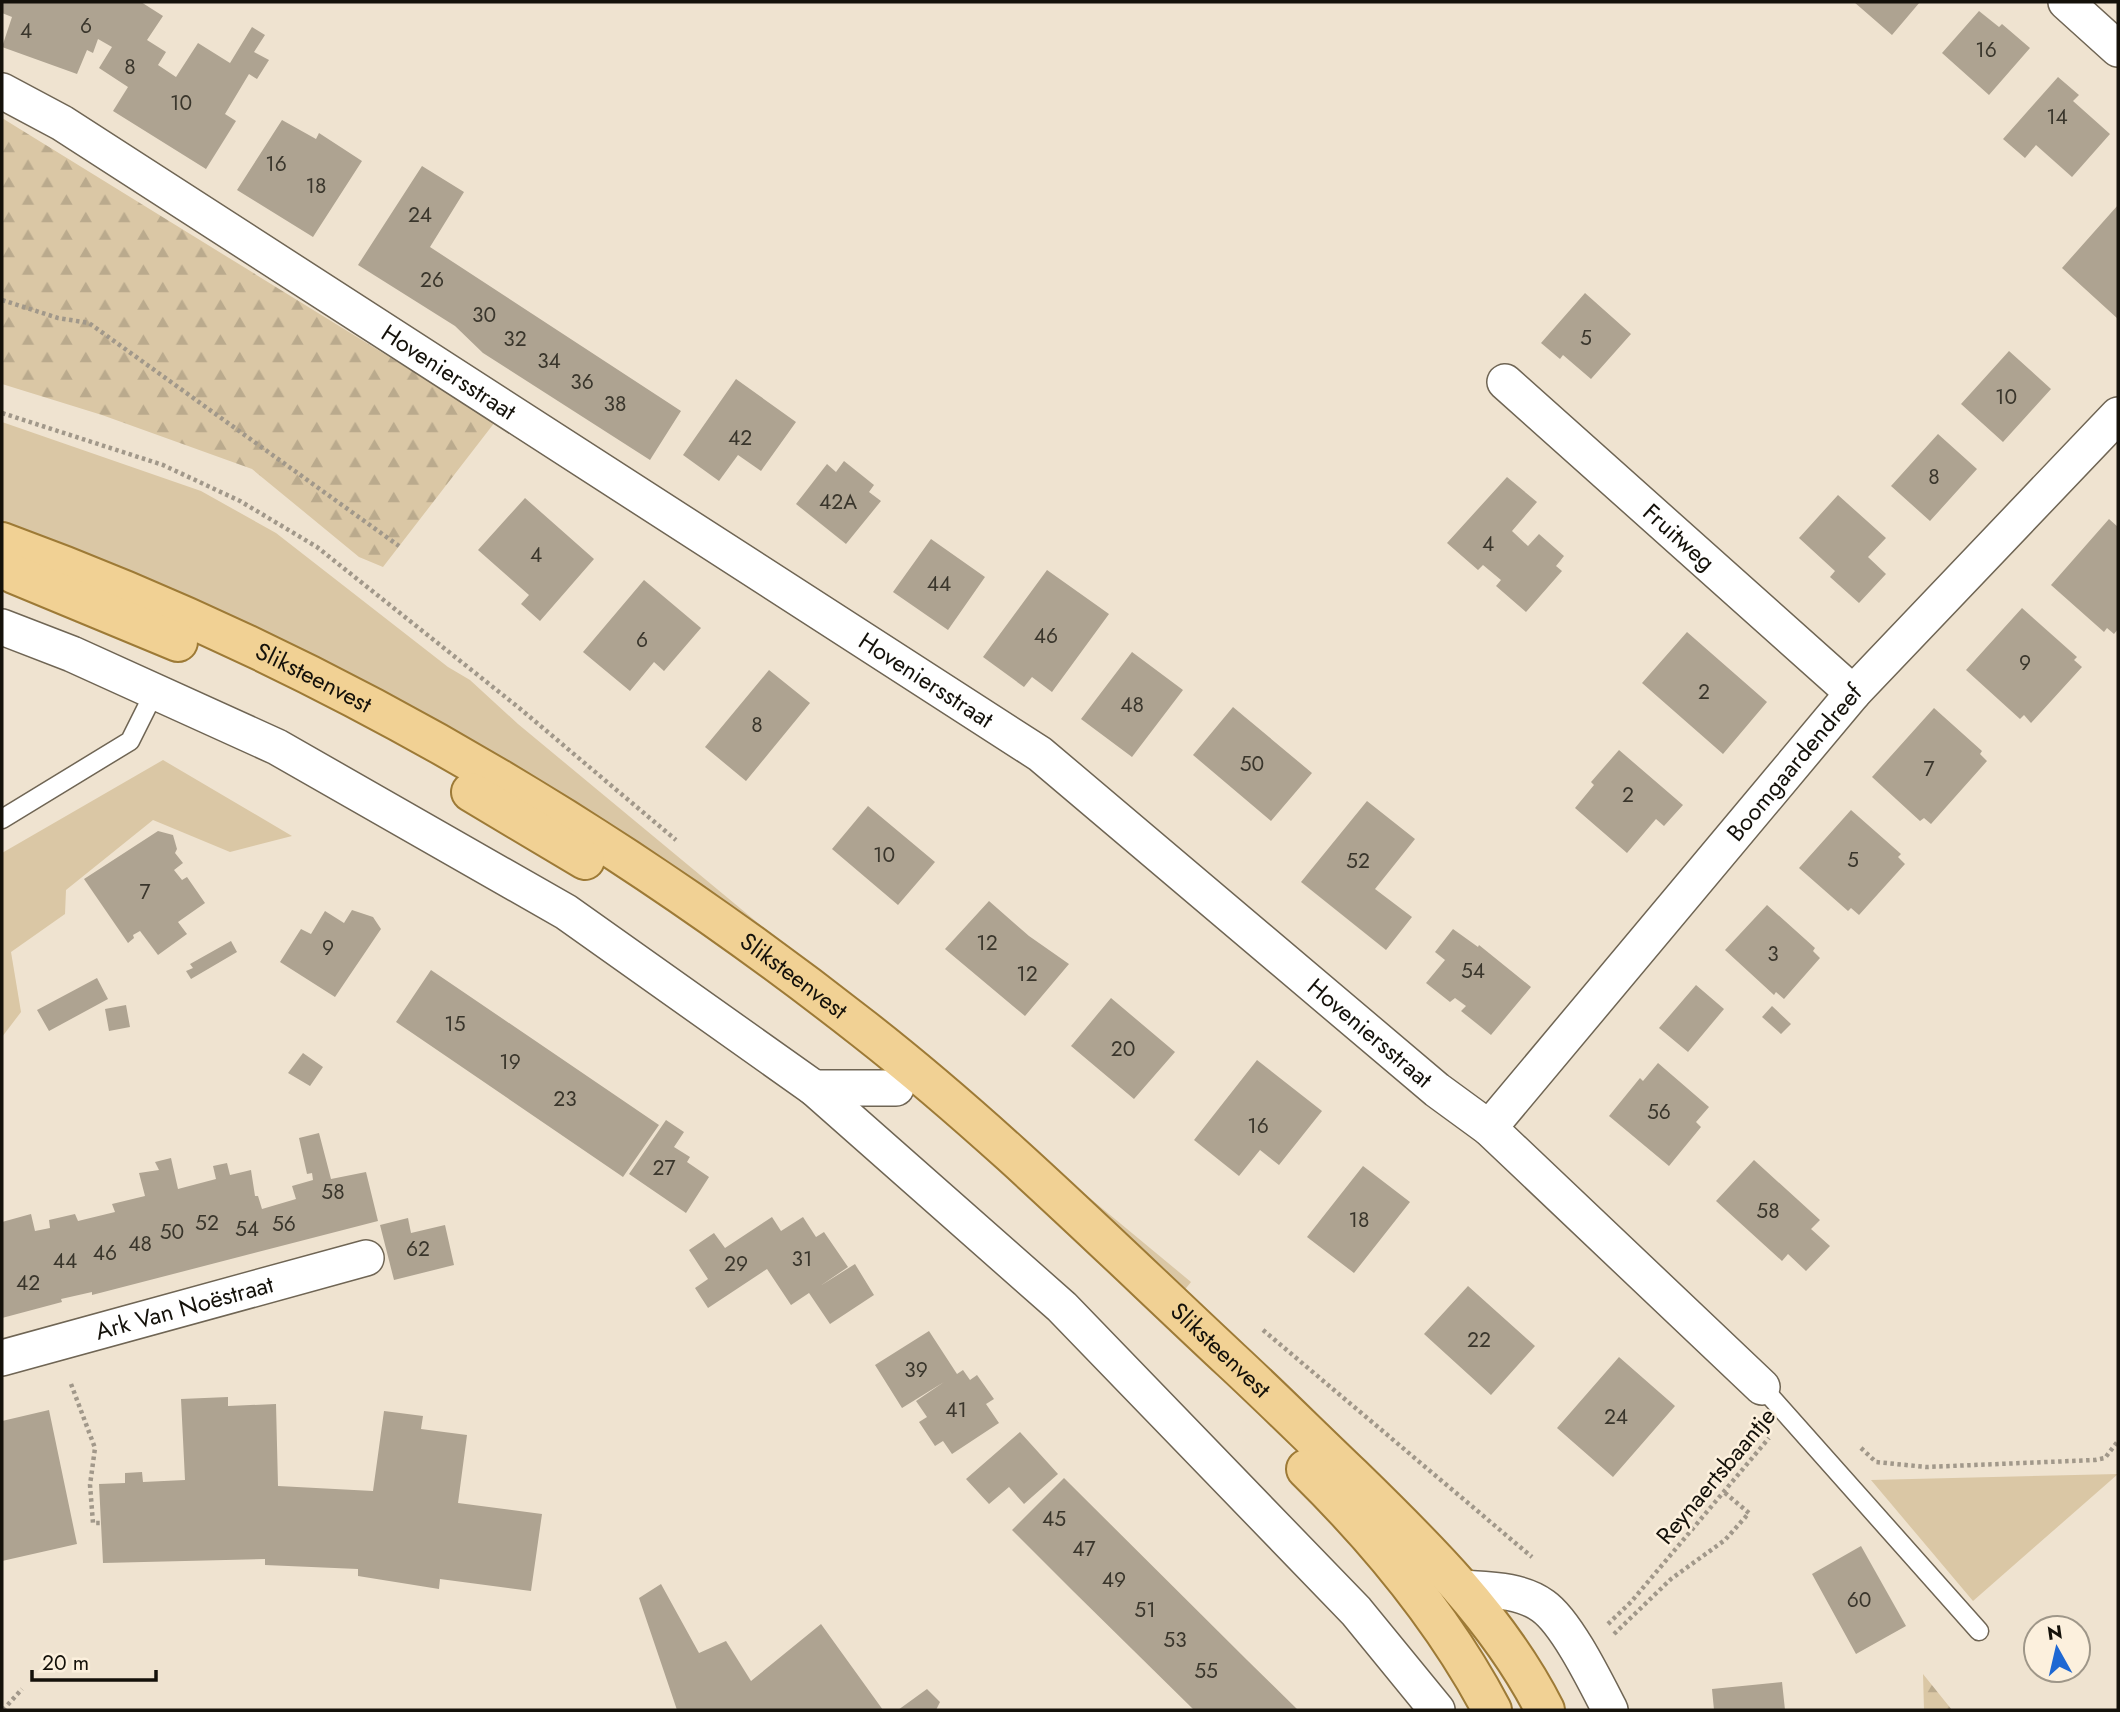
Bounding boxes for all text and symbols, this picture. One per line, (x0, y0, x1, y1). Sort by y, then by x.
house number: 6 (80, 11, 92, 41)
house number: 4 (20, 16, 32, 46)
house number: 16 (1975, 35, 1997, 65)
house number: 8 (124, 52, 136, 82)
house number: 10 (170, 88, 192, 118)
house number: 14 (2046, 102, 2068, 132)
house number: 16 (265, 149, 287, 179)
house number: 18 (306, 171, 326, 201)
house number: 24 (408, 200, 432, 230)
house number: 26 (420, 265, 444, 295)
house number: 30 (472, 300, 496, 330)
street label: Hoveniersstraat (375, 315, 523, 429)
house number: 5 (1580, 323, 1592, 353)
house number: 32 (503, 324, 527, 354)
house number: 34 (537, 346, 561, 376)
house number: 36 (570, 367, 594, 397)
house number: 10 (1995, 382, 2017, 412)
house number: 38 (604, 389, 626, 419)
house number: 42 (728, 423, 752, 453)
house number: 8 (1928, 462, 1940, 492)
house number: 42A (819, 487, 857, 517)
street label: Fruitweg (1635, 495, 1723, 579)
house number: 4 (1482, 529, 1494, 559)
house number: 4 (530, 540, 542, 570)
house number: 44 (927, 569, 951, 599)
house number: 46 (1034, 621, 1058, 651)
street label: Hoveniersstraat (852, 623, 1001, 737)
house number: 6 (636, 625, 648, 655)
street label: Sliksteenvest (250, 633, 378, 721)
house number: 9 (2019, 648, 2031, 678)
street label: Boomgaardendreef (1718, 675, 1871, 849)
house number: 2 (1698, 677, 1710, 707)
house number: 48 (1120, 690, 1144, 720)
house number: 8 (751, 710, 763, 740)
house number: 50 (1240, 749, 1264, 779)
house number: 7 (1923, 754, 1935, 784)
house number: 2 (1622, 780, 1634, 810)
house number: 10 (873, 840, 895, 870)
house number: 5 (1847, 845, 1859, 875)
house number: 52 (1346, 846, 1370, 876)
house number: 7 (139, 877, 151, 907)
street label: Sliksteenvest (733, 924, 855, 1027)
house number: 12 (976, 928, 998, 958)
house number: 9 (322, 933, 334, 963)
house number: 3 (1767, 939, 1779, 969)
house number: 54 (1461, 956, 1485, 986)
house number: 12 (1016, 959, 1038, 989)
street label: Hoveniersstraat (1300, 970, 1440, 1096)
house number: 15 (444, 1009, 466, 1039)
house number: 20 (1111, 1034, 1135, 1064)
house number: 19 (499, 1047, 521, 1077)
house number: 23 (553, 1084, 577, 1114)
house number: 56 (1647, 1097, 1671, 1127)
house number: 16 (1247, 1111, 1269, 1141)
house number: 27 (653, 1153, 675, 1183)
house number: 58 (321, 1177, 345, 1207)
house number: 58 (1756, 1196, 1780, 1226)
house number: 18 (1349, 1205, 1369, 1235)
house number: 52 (195, 1208, 219, 1238)
house number: 56 (272, 1209, 296, 1239)
house number: 54 (235, 1214, 259, 1244)
house number: 50 (160, 1217, 184, 1247)
house number: 48 (128, 1229, 152, 1259)
house number: 62 (406, 1234, 430, 1264)
house number: 46 (93, 1238, 117, 1268)
house number: 31 (792, 1244, 812, 1274)
house number: 44 (53, 1246, 77, 1276)
house number: 29 (724, 1249, 748, 1279)
street label: Ark Van Noëstraat (91, 1266, 277, 1349)
house number: 42 (16, 1268, 40, 1298)
street label: Sliksteenvest (1163, 1294, 1279, 1406)
house number: 22 (1467, 1325, 1491, 1355)
house number: 39 (904, 1355, 928, 1385)
house number: 41 (945, 1395, 967, 1425)
street label: Reynaertsbaantje (1648, 1399, 1784, 1552)
house number: 24 (1604, 1402, 1628, 1432)
house number: 45 (1042, 1504, 1066, 1534)
house number: 47 (1072, 1534, 1096, 1564)
house number: 49 (1102, 1565, 1126, 1595)
house number: 60 (1847, 1585, 1871, 1615)
house number: 51 (1134, 1595, 1156, 1625)
north arrow (2022, 1614, 2092, 1684)
text: N (2045, 1618, 2064, 1647)
house number: 53 (1163, 1625, 1187, 1655)
scale bar (32, 1638, 156, 1682)
text: 20 m (42, 1648, 89, 1678)
house number: 55 (1194, 1656, 1218, 1686)

